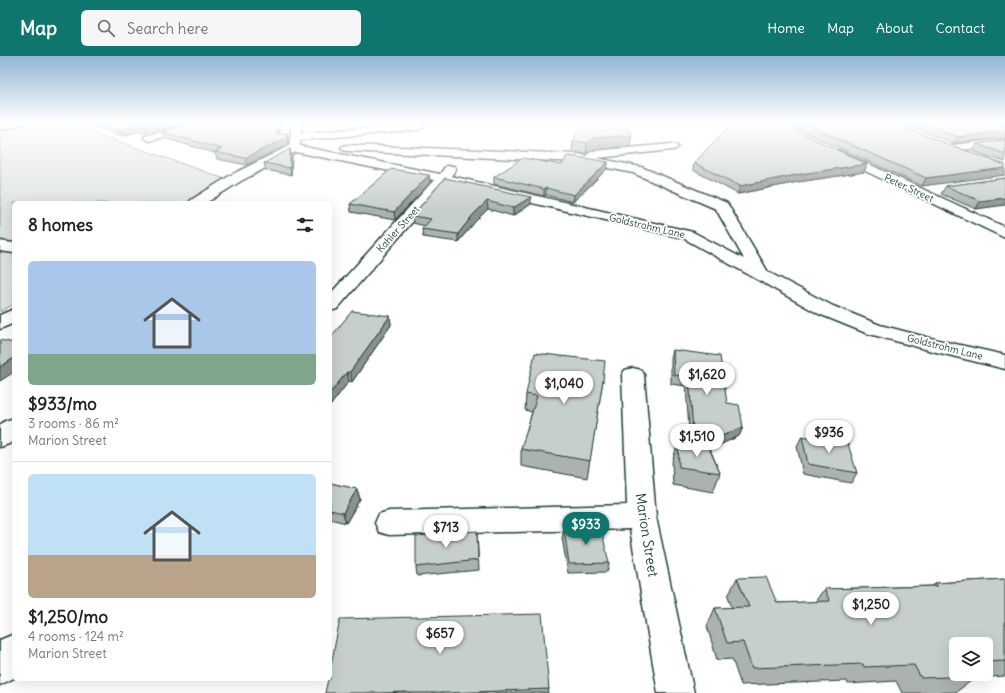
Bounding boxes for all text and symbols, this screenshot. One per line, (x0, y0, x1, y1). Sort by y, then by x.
search box (81, 10, 361, 46)
text: Map (20, 16, 57, 40)
icon: search (95, 17, 117, 39)
text: Search here (127, 19, 208, 38)
text: Home (767, 19, 805, 37)
text: Map (827, 19, 854, 37)
text: About (876, 19, 914, 37)
text: Contact (936, 19, 985, 37)
street label: Peter Street (882, 171, 936, 205)
street label: Kahler Street (374, 202, 423, 255)
street label: Goldstrohm Lane (608, 211, 686, 241)
text: 8 homes (28, 214, 93, 236)
icon: filters (294, 214, 316, 236)
icon: home (136, 287, 208, 359)
street label: Goldstrohm Lane (906, 331, 984, 363)
pin: $1,620 (674, 362, 740, 396)
text: $1,620 (688, 366, 726, 383)
pin: $1,040 (531, 371, 597, 405)
text: $1,040 (544, 375, 584, 392)
text: $933/mo (28, 393, 97, 415)
text: 3 rooms · 86 m² (28, 415, 119, 432)
pin: $936 (805, 420, 853, 454)
pin: $1,510 (664, 424, 730, 458)
text: $936 (814, 424, 844, 441)
text: $1,510 (679, 428, 715, 445)
text: Marion Street (28, 432, 107, 449)
street label: Marion Street (631, 492, 663, 579)
icon: home (136, 500, 208, 572)
pin: $933 (562, 512, 610, 546)
pin: $713 (422, 515, 470, 549)
text: $933 (571, 516, 601, 533)
text: $713 (433, 519, 459, 536)
pin: $1,250 (838, 592, 904, 626)
text: $1,250 (852, 596, 890, 613)
text: $1,250/mo (28, 606, 108, 628)
pin: $657 (416, 621, 464, 655)
text: $657 (426, 625, 454, 642)
text: 4 rooms · 124 m² (28, 628, 124, 645)
map controls (949, 637, 993, 681)
button: layers (949, 637, 993, 681)
text: Marion Street (28, 645, 107, 662)

